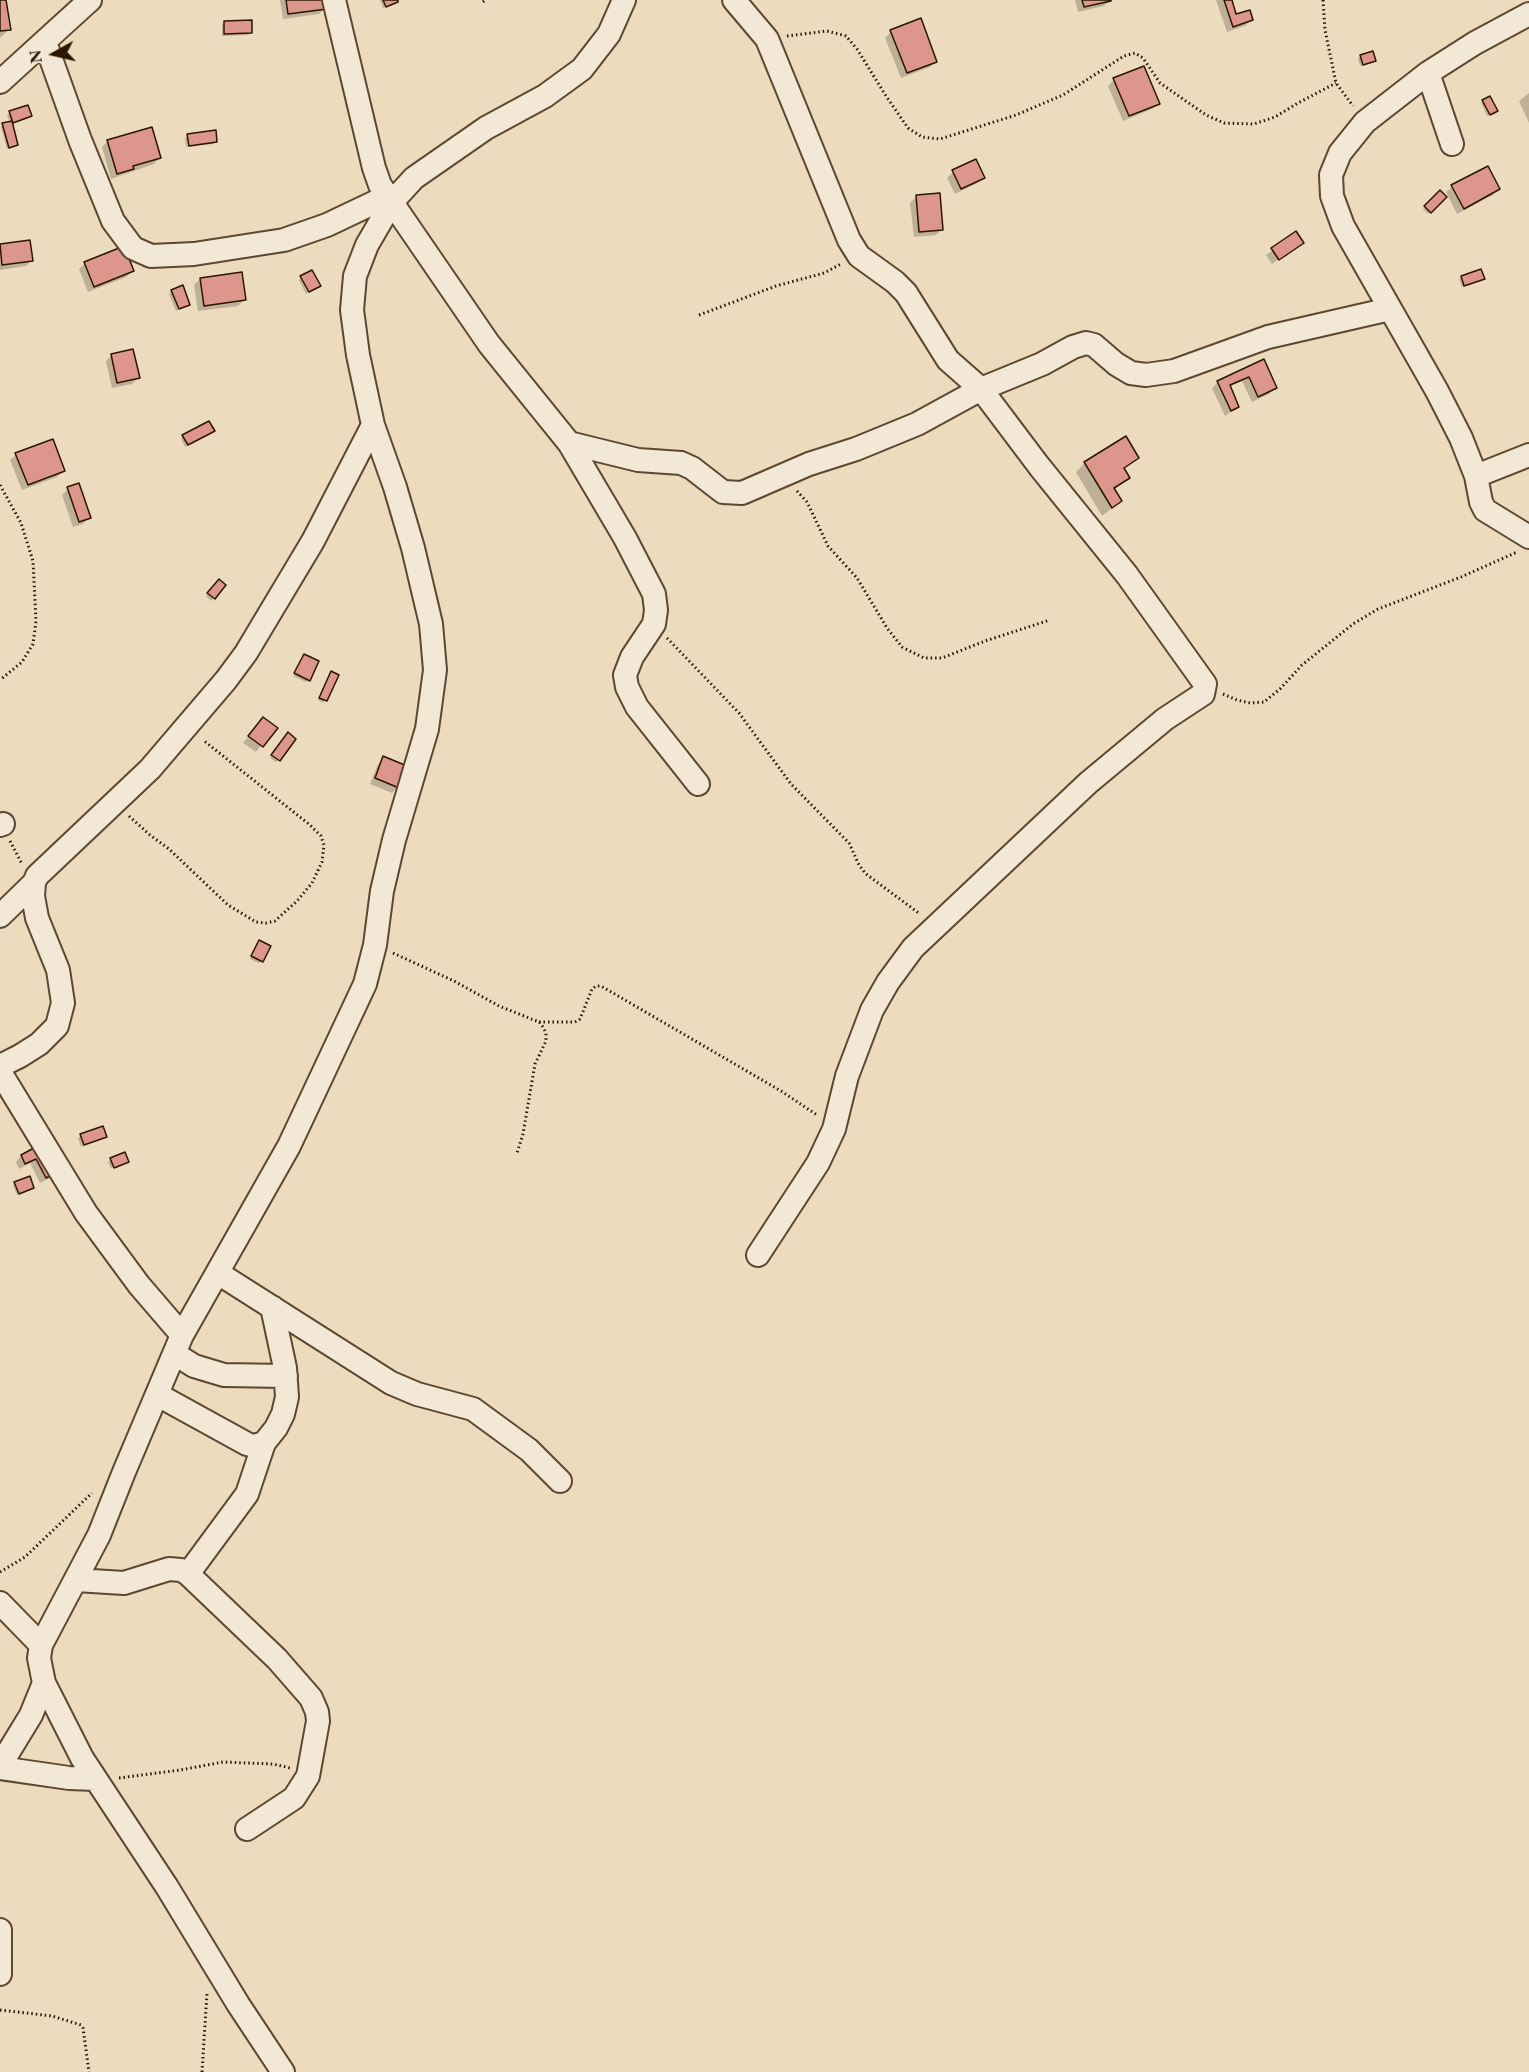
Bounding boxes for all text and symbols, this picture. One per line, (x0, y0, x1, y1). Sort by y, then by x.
north arrow (24, 24, 84, 84)
text: N (24, 49, 47, 64)

